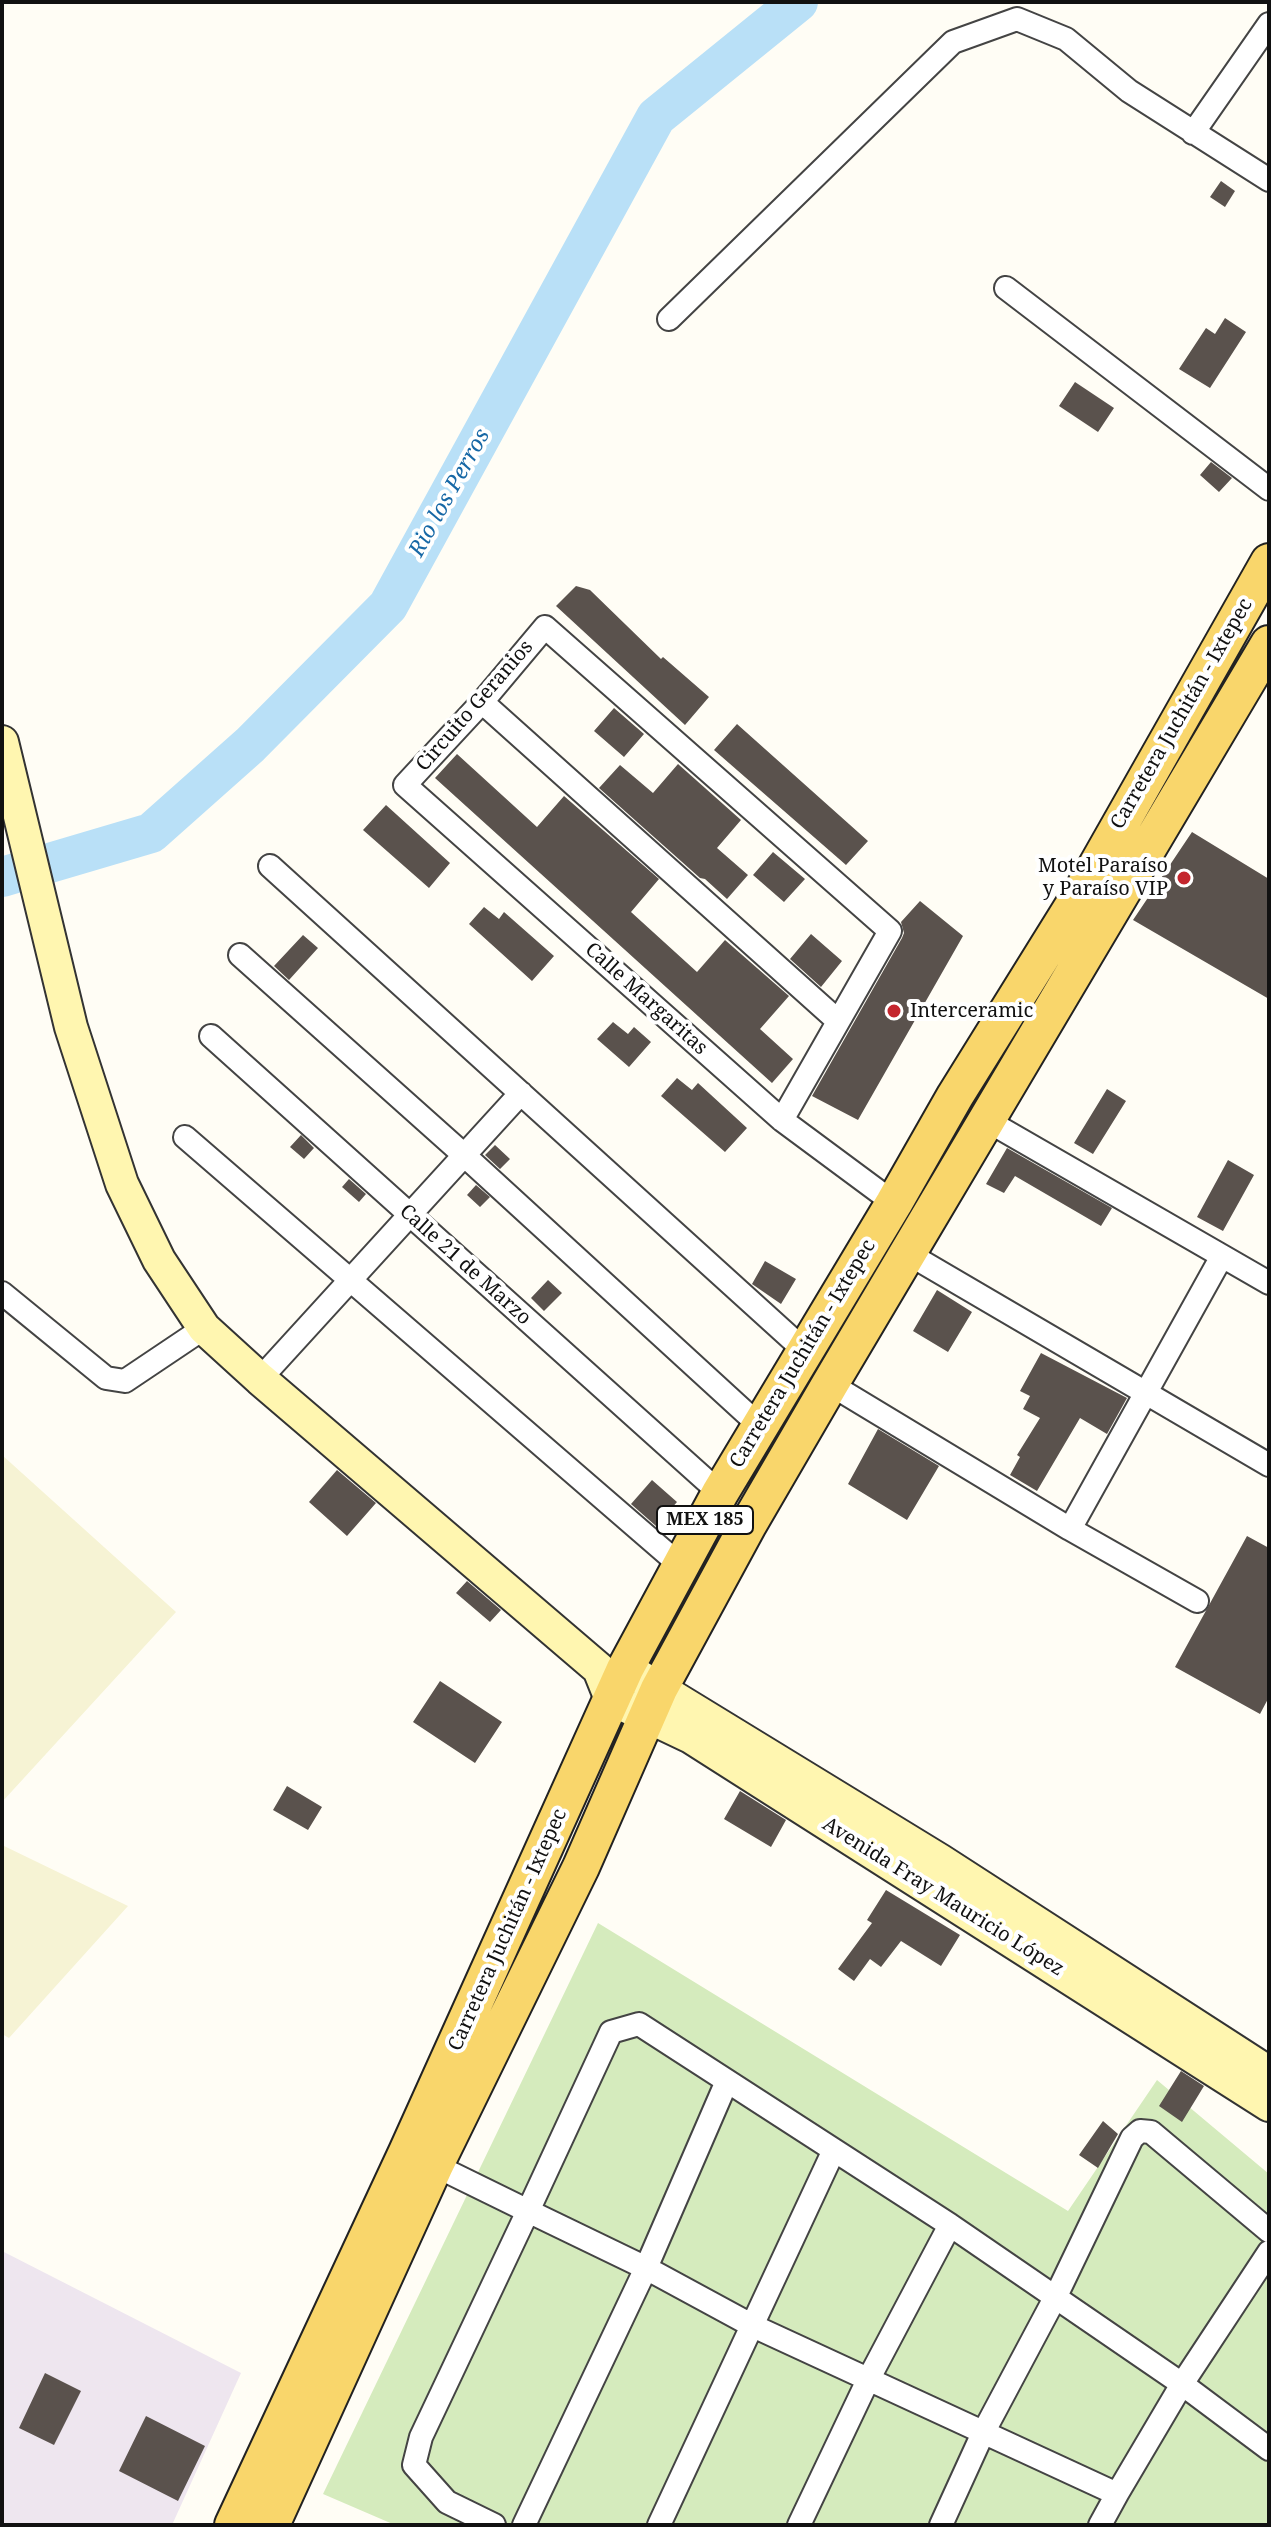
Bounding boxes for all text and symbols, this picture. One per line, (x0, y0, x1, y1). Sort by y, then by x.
water label: Rio los Perros (404, 424, 496, 562)
street label: Carretera Juchitán - Ixtepec (1106, 594, 1258, 834)
street label: Circuito Geranios (412, 636, 538, 776)
place label: Motel Paraíso y Paraíso VIP (1038, 854, 1168, 901)
marker: Motel Paraíso y Paraíso VIP (1175, 869, 1193, 887)
street label: Calle Margaritas (580, 938, 712, 1060)
place label: Interceramic (910, 999, 1033, 1023)
marker: Interceramic (885, 1002, 903, 1020)
street label: Calle 21 de Marzo (394, 1200, 536, 1330)
street label: Carretera Juchitán - Ixtepec (725, 1235, 881, 1473)
road number: MEX 185 (657, 1506, 753, 1534)
street label: Carretera Juchitán - Ixtepec (444, 1805, 572, 2055)
street label: Avenida Fray Mauricio López (818, 1813, 1068, 1981)

